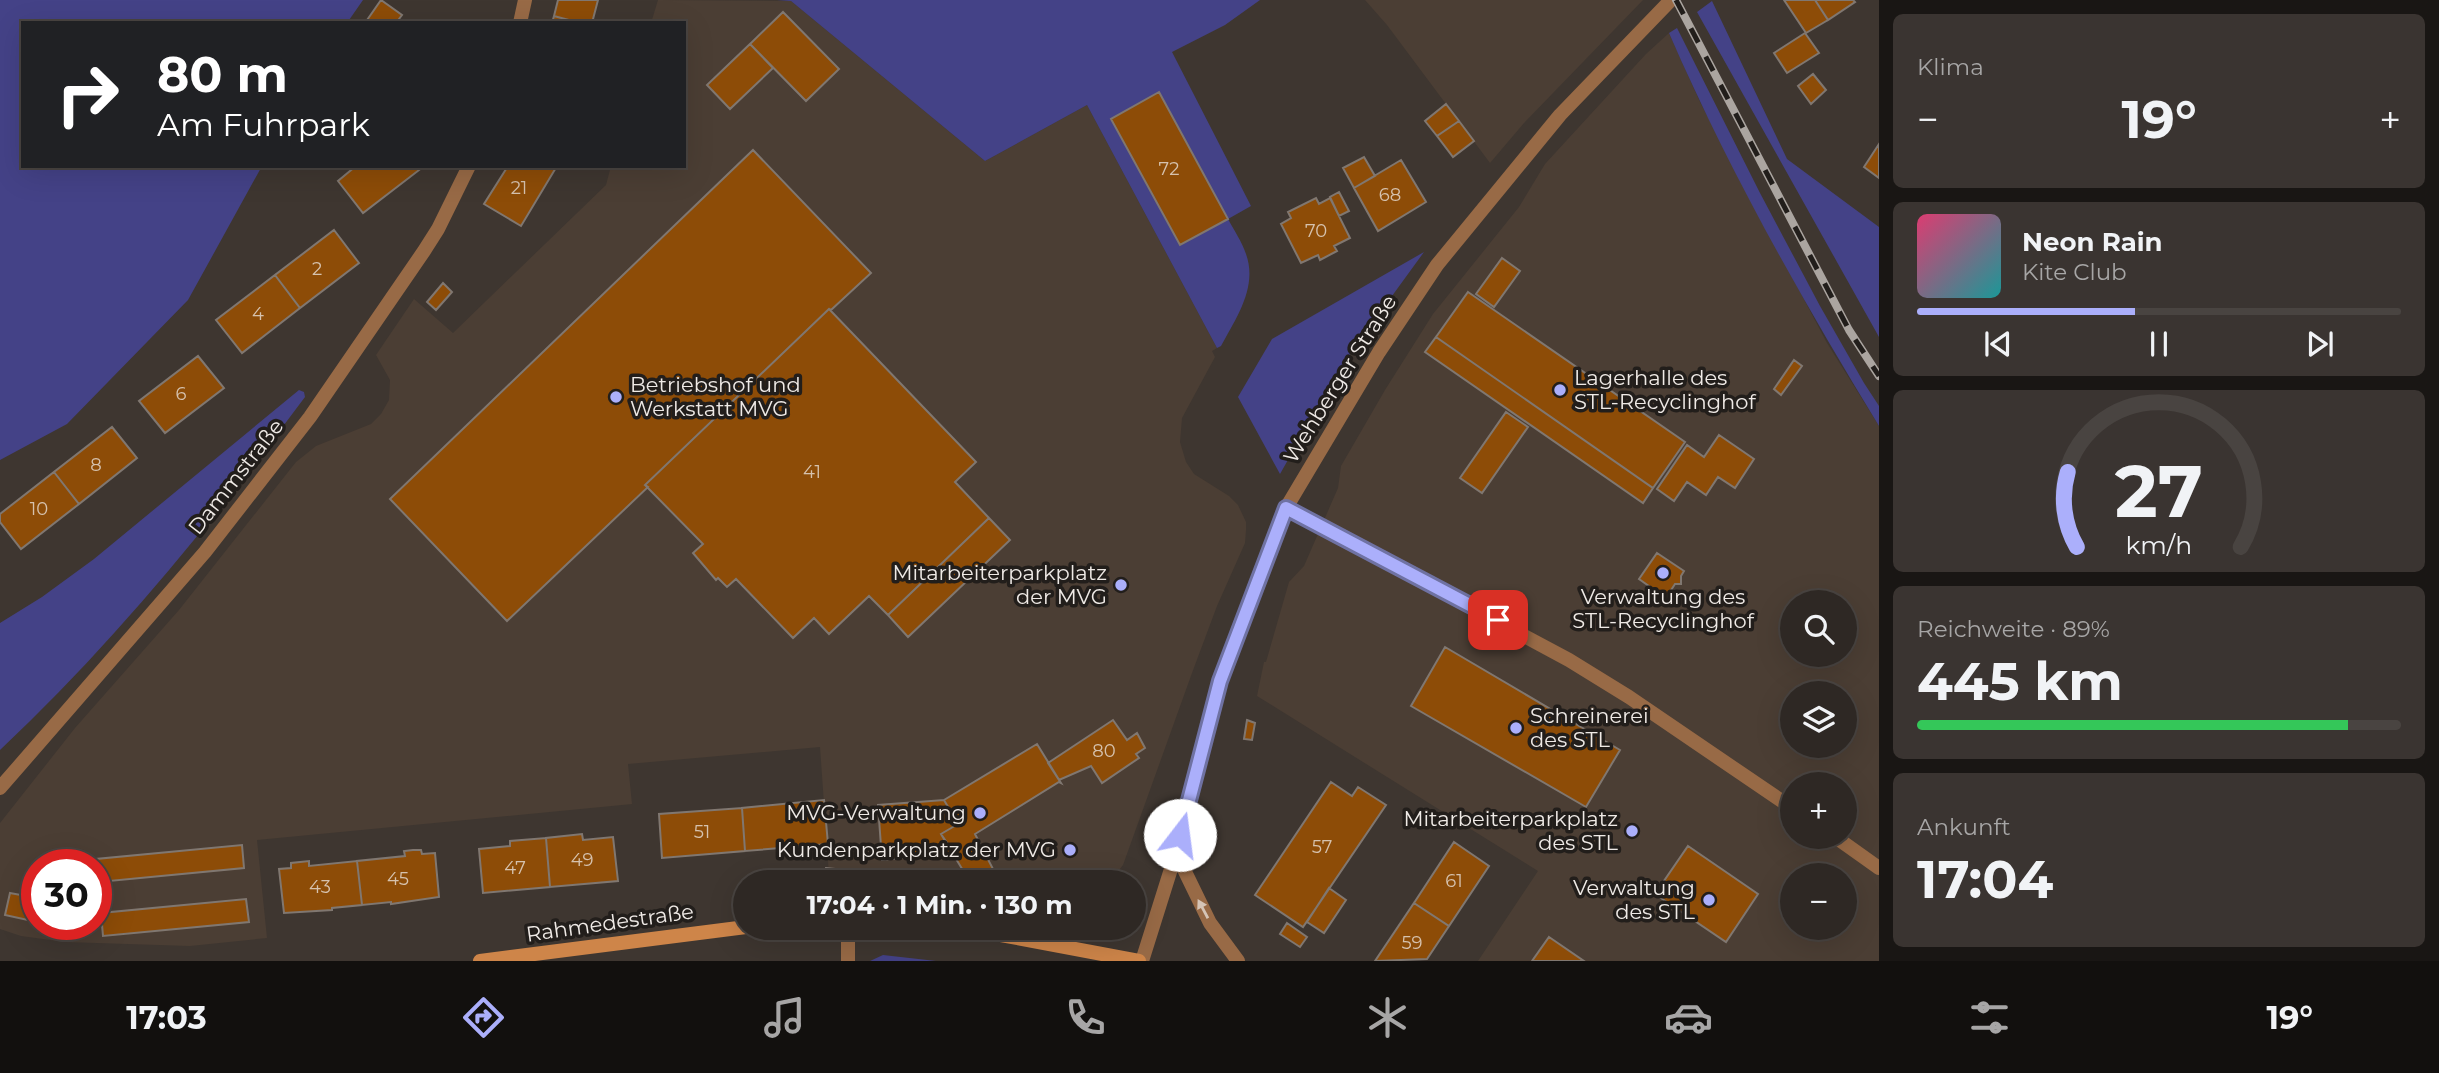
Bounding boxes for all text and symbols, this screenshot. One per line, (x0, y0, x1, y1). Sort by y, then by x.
text: 80 m (157, 45, 288, 104)
icon: right (42, 49, 133, 140)
text: Klima (1917, 53, 1984, 81)
text: 19° (2121, 88, 2197, 151)
text: − (1917, 96, 1939, 143)
text: + (2379, 96, 2401, 143)
text: Am Fuhrpark (157, 105, 370, 144)
house number: 72 (1159, 158, 1179, 180)
house number: 21 (511, 177, 527, 199)
house number: 68 (1379, 184, 1401, 206)
house number: 70 (1305, 220, 1327, 242)
text: Neon Rain (2022, 226, 2163, 258)
house number: 2 (312, 258, 322, 280)
text: Kite Club (2022, 258, 2127, 286)
street label: Wehberger Straße (1278, 290, 1401, 467)
house number: 4 (252, 303, 264, 325)
icon: previous (1979, 325, 2017, 363)
icon: pause (2140, 325, 2178, 363)
icon: next (2301, 325, 2339, 363)
place label: Lagerhalle des STL-Recyclinghof (1574, 365, 1756, 414)
place label: Betriebshof und Werkstatt MVG (630, 372, 801, 421)
marker: Lagerhalle des STL-Recyclinghof (1552, 382, 1568, 398)
house number: 6 (176, 383, 187, 405)
marker: Betriebshof und Werkstatt MVG (608, 389, 624, 405)
street label: Dammstraße (183, 414, 288, 539)
text: 27 (2115, 447, 2203, 535)
house number: 8 (90, 454, 102, 476)
house number: 41 (803, 461, 821, 483)
house number: 10 (30, 498, 48, 520)
text: km/h (2126, 529, 2192, 559)
place label: Mitarbeiterparkplatz der MVG (893, 560, 1107, 609)
marker: Verwaltung des STL-Recyclinghof (1655, 565, 1671, 581)
marker: Mitarbeiterparkplatz der MVG (1113, 577, 1129, 593)
place label: Verwaltung des STL-Recyclinghof (1572, 584, 1755, 633)
pin (1468, 590, 1528, 650)
map controls (1780, 590, 1857, 940)
button: search (1780, 590, 1857, 667)
icon: arrive (1479, 601, 1517, 639)
text: Reichweite · 89% (1917, 615, 2110, 643)
text: 445 km (1917, 650, 2123, 713)
button: layers (1780, 681, 1857, 758)
place label: Schreinerei des STL (1530, 703, 1649, 752)
marker: Schreinerei des STL (1508, 720, 1524, 736)
house number: 80 (1092, 740, 1116, 762)
button: + (1780, 772, 1857, 849)
position arrow (1143, 798, 1217, 872)
place label: MVG-Verwaltung (786, 800, 966, 825)
marker: MVG-Verwaltung (972, 805, 988, 821)
place label: Mitarbeiterparkplatz des STL (1404, 806, 1619, 855)
text: Ankunft (1917, 813, 2011, 841)
house number: 51 (694, 821, 710, 843)
marker: Mitarbeiterparkplatz des STL (1624, 823, 1640, 839)
house number: 57 (1312, 836, 1332, 858)
place label: Kundenparkplatz der MVG (777, 837, 1056, 862)
marker: Kundenparkplatz der MVG (1062, 842, 1078, 858)
text: 17:04 (1917, 848, 2053, 911)
speed limit sign: 30 (21, 849, 112, 940)
house number: 49 (571, 849, 593, 871)
house number: 47 (504, 857, 526, 879)
button: − (1780, 863, 1857, 940)
house number: 45 (387, 868, 409, 890)
house number: 61 (1445, 870, 1463, 892)
place label: Verwaltung des STL (1573, 875, 1696, 924)
house number: 43 (309, 876, 331, 898)
text: 17:04 · 1 Min. · 130 m (806, 889, 1073, 921)
marker: Verwaltung des STL (1701, 892, 1717, 908)
street label: Rahmedestraße (525, 898, 695, 947)
one-way arrow (1197, 900, 1209, 919)
house number: 59 (1401, 932, 1423, 954)
icon: directions (459, 993, 508, 1042)
icon: music (760, 993, 809, 1042)
icon: phone (1061, 993, 1110, 1042)
icon: climate (1363, 993, 1412, 1042)
icon: car (1664, 993, 1713, 1042)
icon: filters (1965, 993, 2014, 1042)
text: 17:03 (126, 998, 207, 1037)
text: 19° (2266, 998, 2313, 1037)

